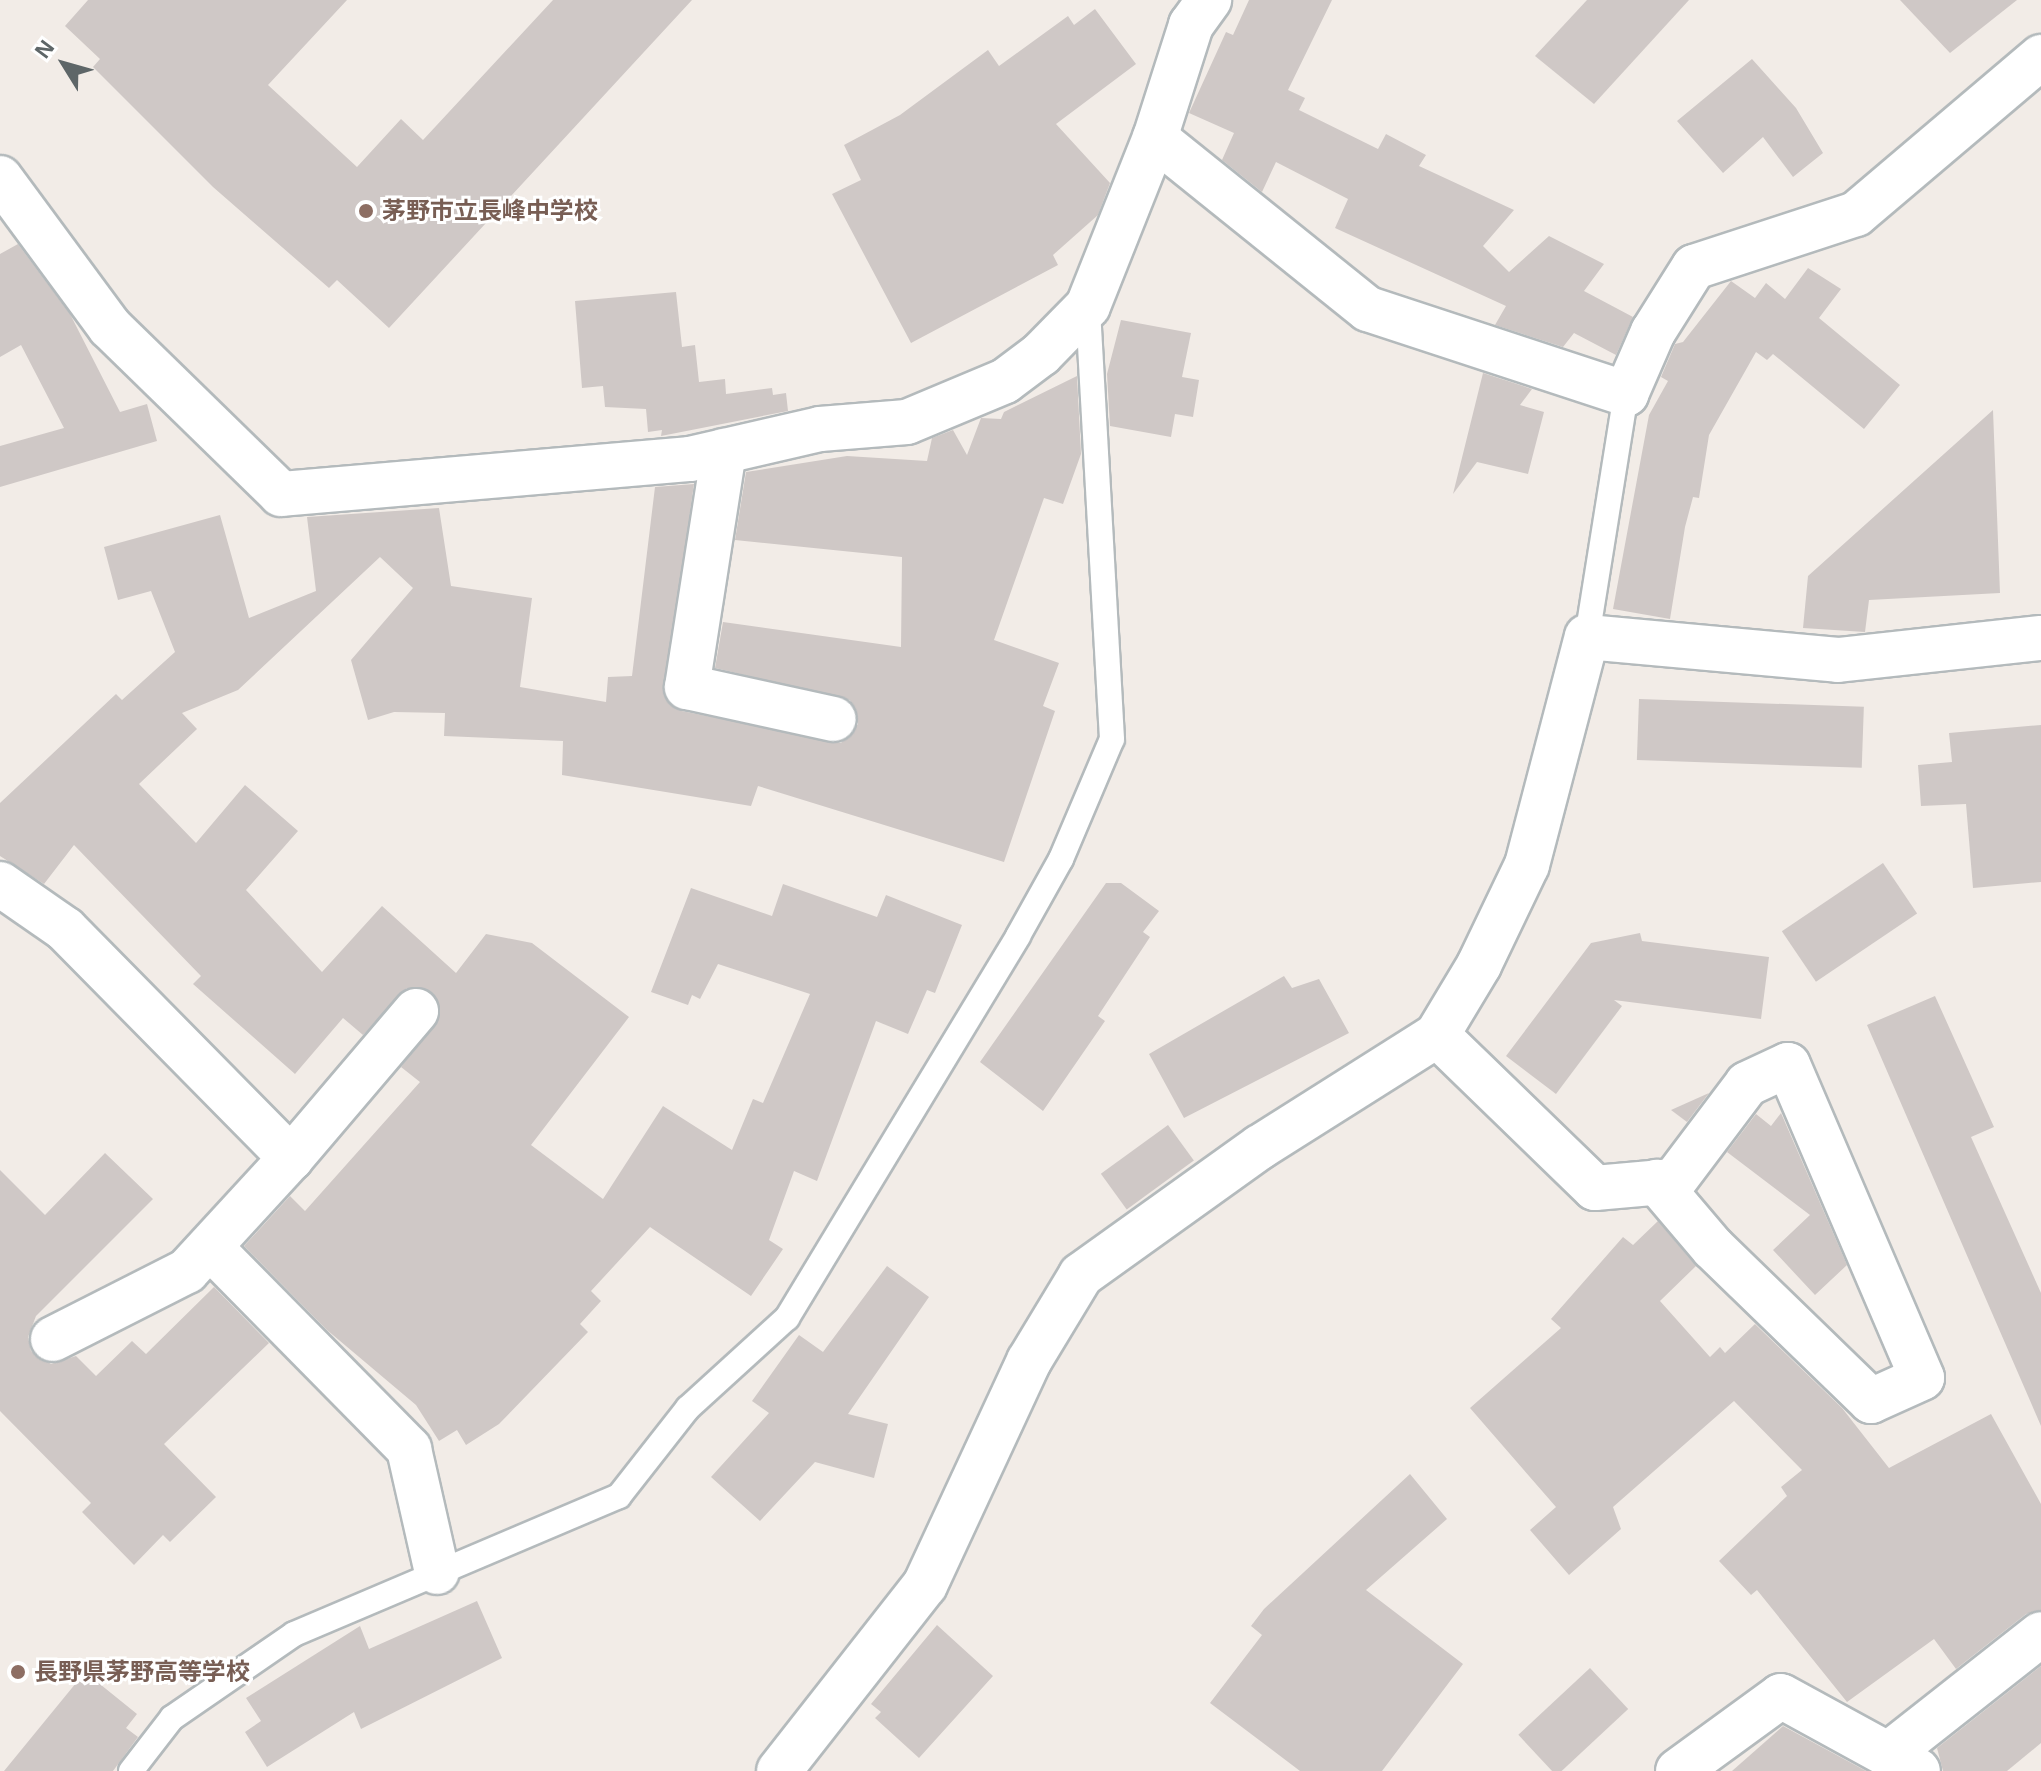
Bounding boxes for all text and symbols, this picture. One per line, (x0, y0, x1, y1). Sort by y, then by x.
north arrow (24, 24, 104, 104)
text: N (30, 35, 59, 63)
place label: 茅野市立長峰中学校 (382, 197, 598, 225)
marker: 茅野市立長峰中学校 (357, 202, 375, 220)
place label: 長野県茅野高等学校 (34, 1658, 250, 1686)
marker: 長野県茅野高等学校 (9, 1663, 27, 1681)

